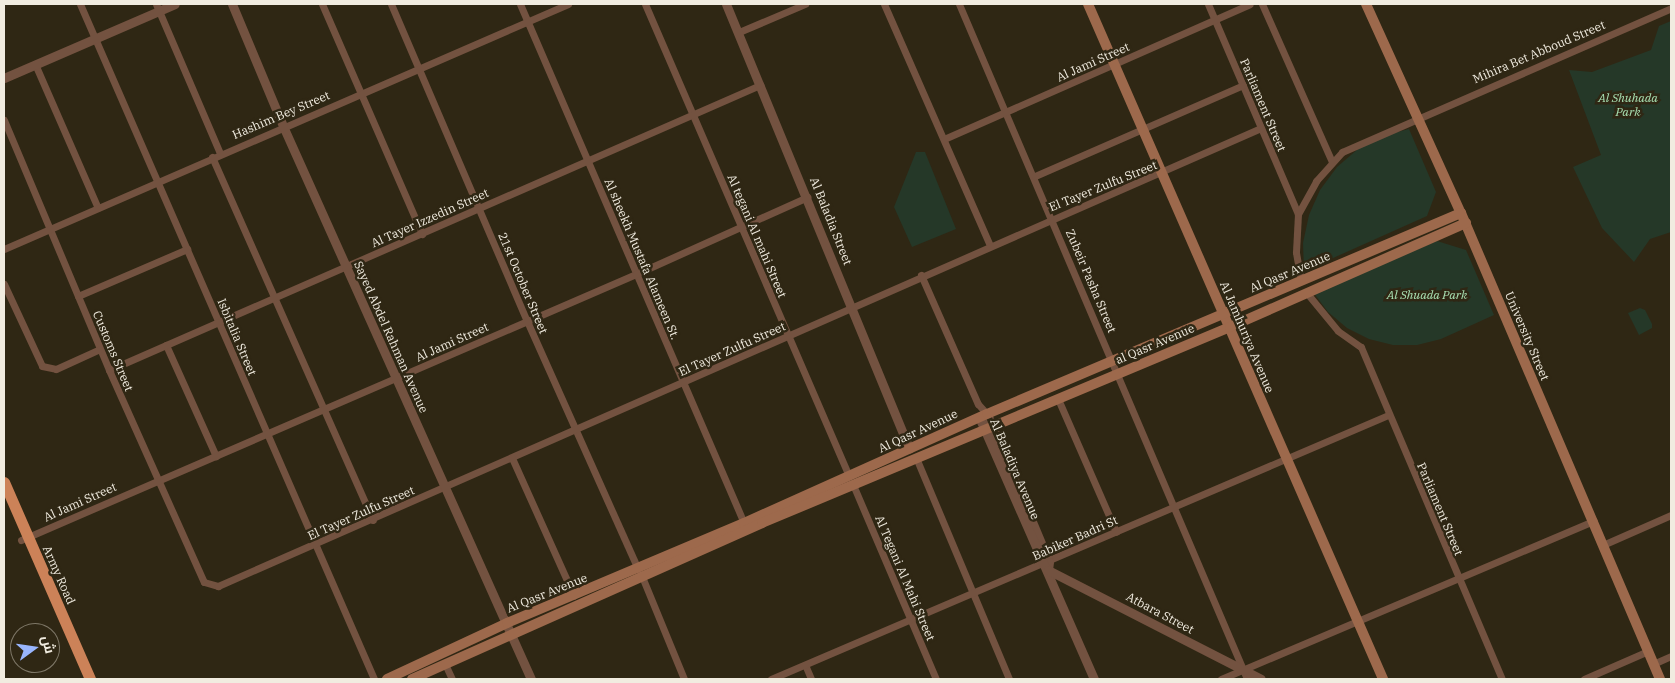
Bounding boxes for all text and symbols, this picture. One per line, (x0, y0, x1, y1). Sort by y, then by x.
street label: Mihira Bet Abboud Street (1471, 18, 1607, 86)
street label: Al Jami Street (1054, 40, 1132, 84)
street label: Parliament Street (1237, 56, 1289, 154)
street label: Hashim Bey Street (230, 88, 332, 142)
park label: Al Shuhada Park (1598, 91, 1658, 119)
street label: El Tayer Zulfu Street (1047, 158, 1159, 214)
street label: Al tegani Al mahi Street (724, 172, 790, 300)
street label: Al Baladia Street (807, 175, 855, 267)
street label: Al sheekh Mustafa Alameen St. (601, 176, 683, 342)
street label: Al Tayer Izzedin Street (369, 186, 491, 250)
street label: Zubeir Pasha Street (1063, 227, 1119, 335)
street label: 21st October Street (495, 230, 551, 336)
street label: Al Qasr Avenue (1248, 249, 1332, 295)
street label: Sayed Abdel Rahman Avenue (351, 259, 431, 415)
street label: Al Jamhuriya Avenue (1217, 279, 1277, 395)
park label: Al Shuada Park (1387, 288, 1467, 302)
street label: University Street (1502, 289, 1552, 383)
street label: Isbitalia Street (214, 296, 260, 378)
street label: Customs Street (90, 309, 136, 393)
street label: El Tayer Zulfu Street (676, 319, 788, 379)
street label: Al Jami Street (413, 320, 491, 364)
street label: al Qasr Avenue (1113, 321, 1197, 367)
street label: Al Qasr Avenue (876, 406, 960, 456)
street label: Al Baladiya Avenue (987, 416, 1043, 522)
street label: Parliament Street (1414, 460, 1466, 558)
street label: Al Jami Street (41, 480, 119, 524)
street label: El Tayer Zulfu Street (305, 483, 417, 543)
street label: Al Tegani Al Mahi Street (872, 513, 938, 643)
street label: Babiker Badri St (1030, 513, 1120, 563)
street label: Army Road (40, 543, 78, 607)
street label: Al Qasr Avenue (505, 570, 589, 616)
street label: Atbara Street (1124, 589, 1196, 637)
north arrow (10, 623, 60, 673)
text: ش (38, 634, 59, 656)

